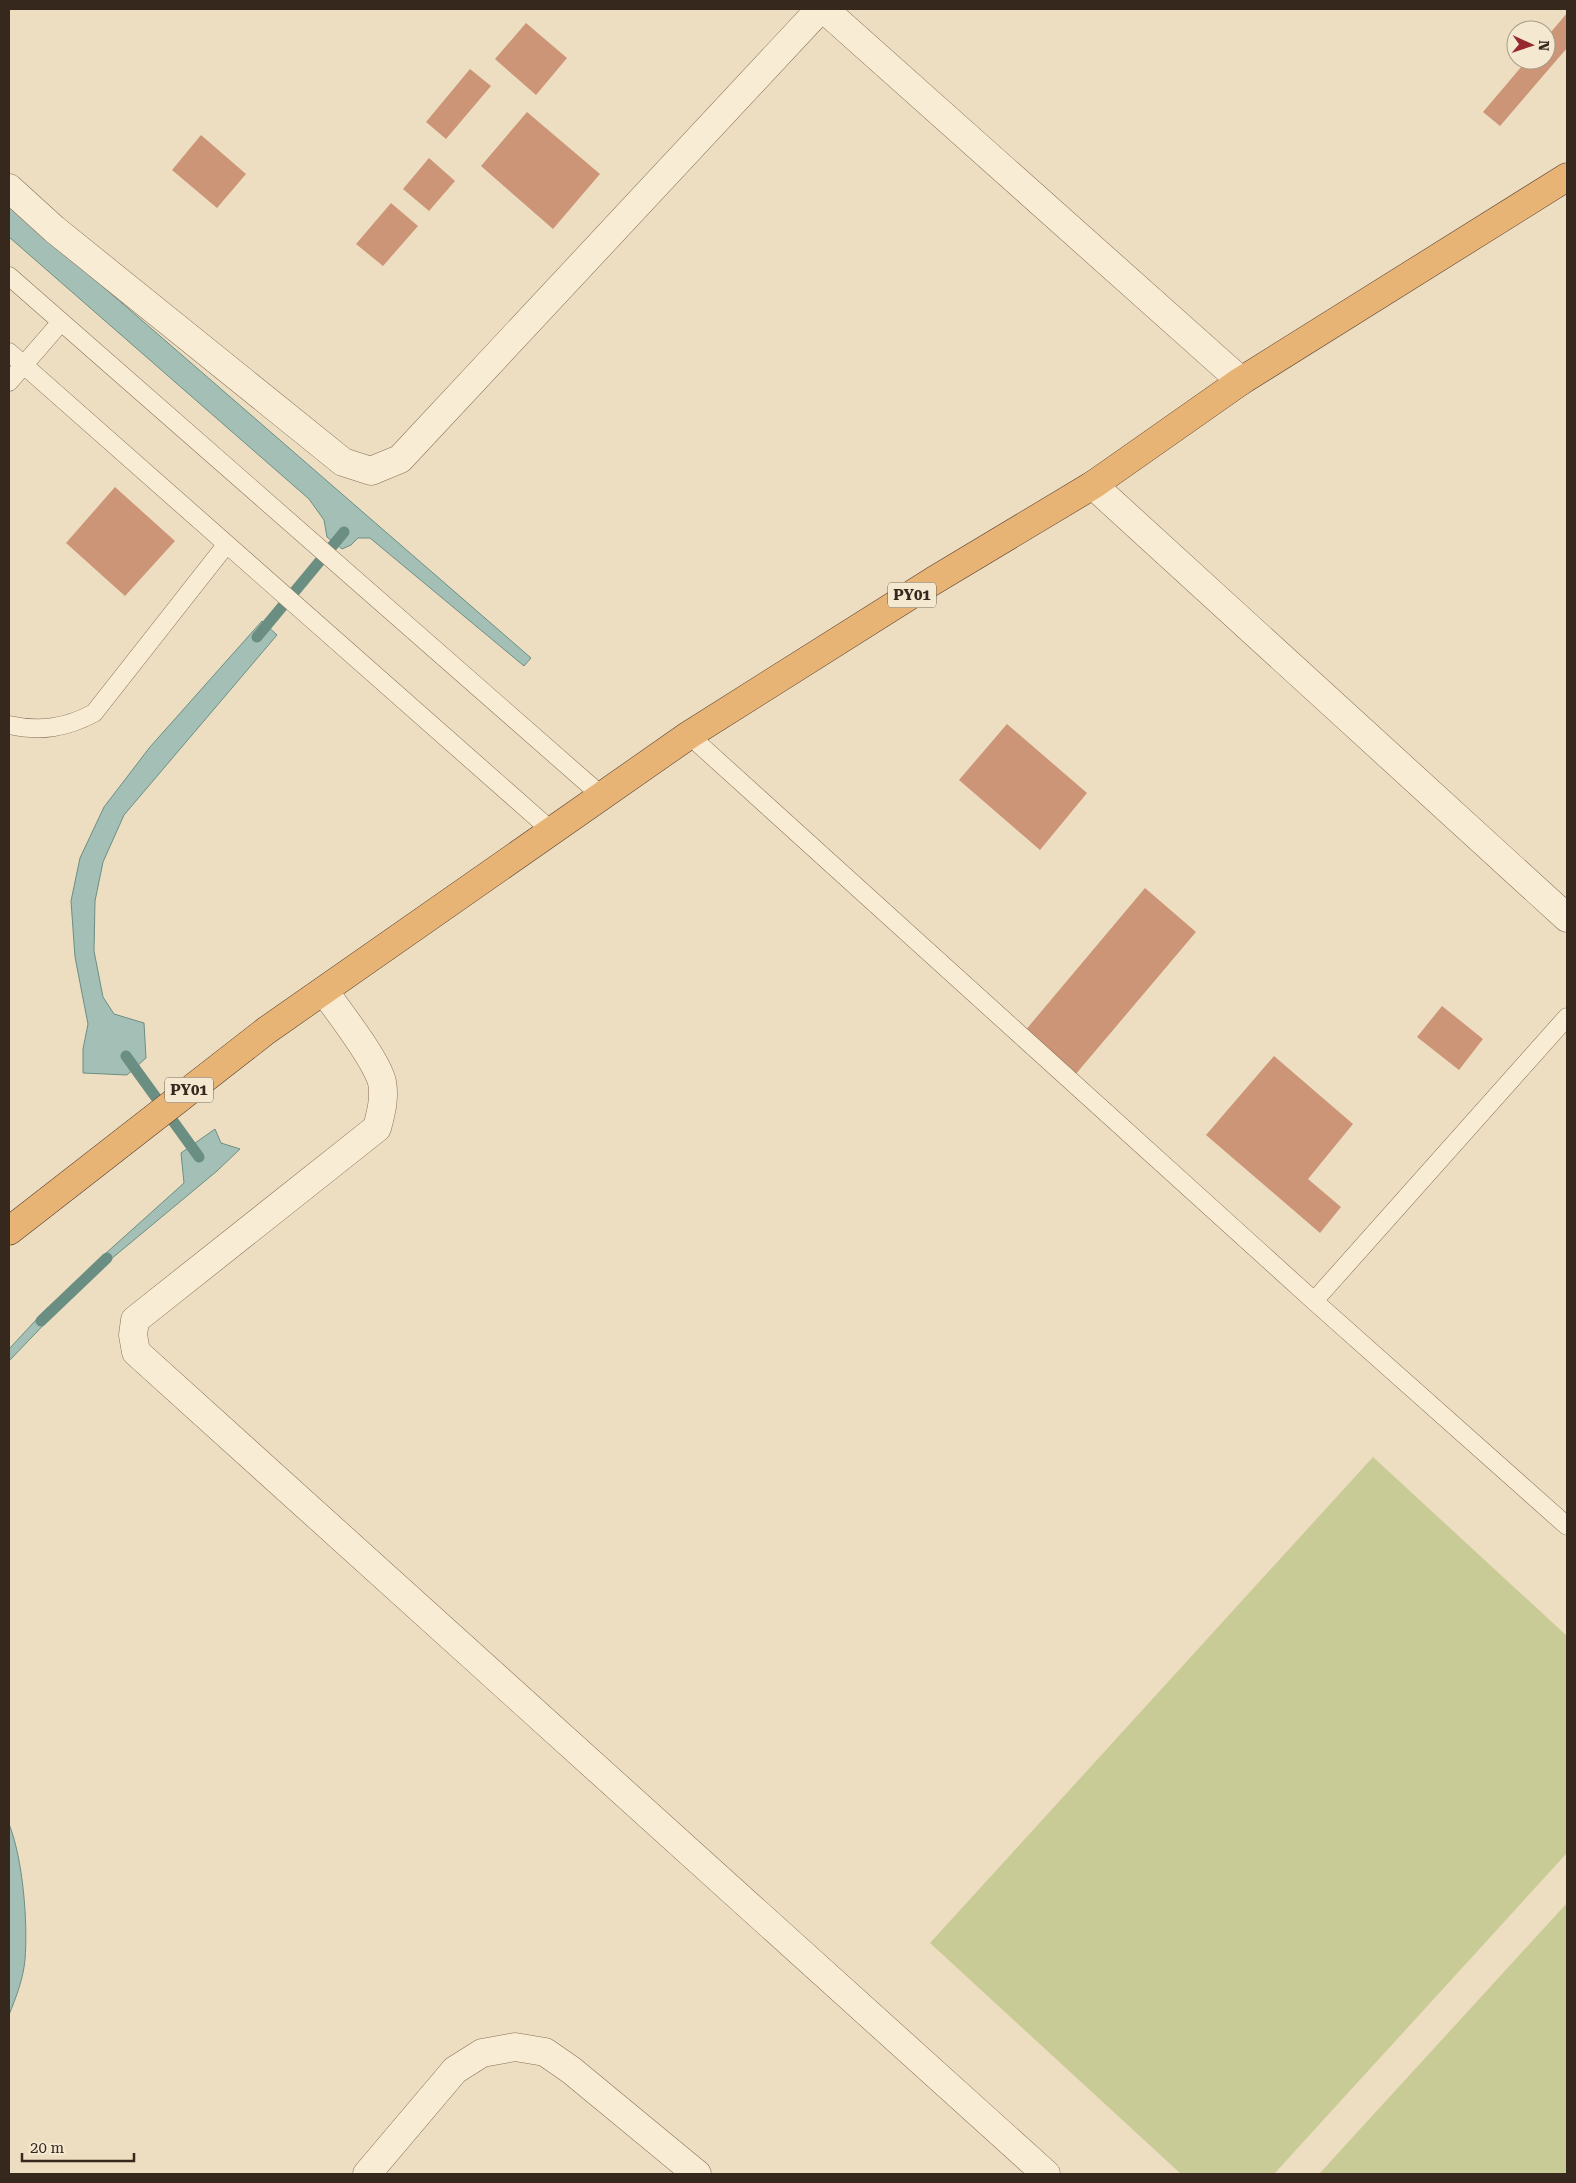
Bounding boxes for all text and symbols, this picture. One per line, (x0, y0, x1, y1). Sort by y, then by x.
north arrow (1506, 20, 1556, 70)
text: N (1536, 40, 1552, 52)
road number: PY01 (888, 582, 936, 608)
road number: PY01 (165, 1078, 213, 1102)
scale bar (22, 2130, 135, 2162)
text: 20 m (30, 2139, 65, 2157)

